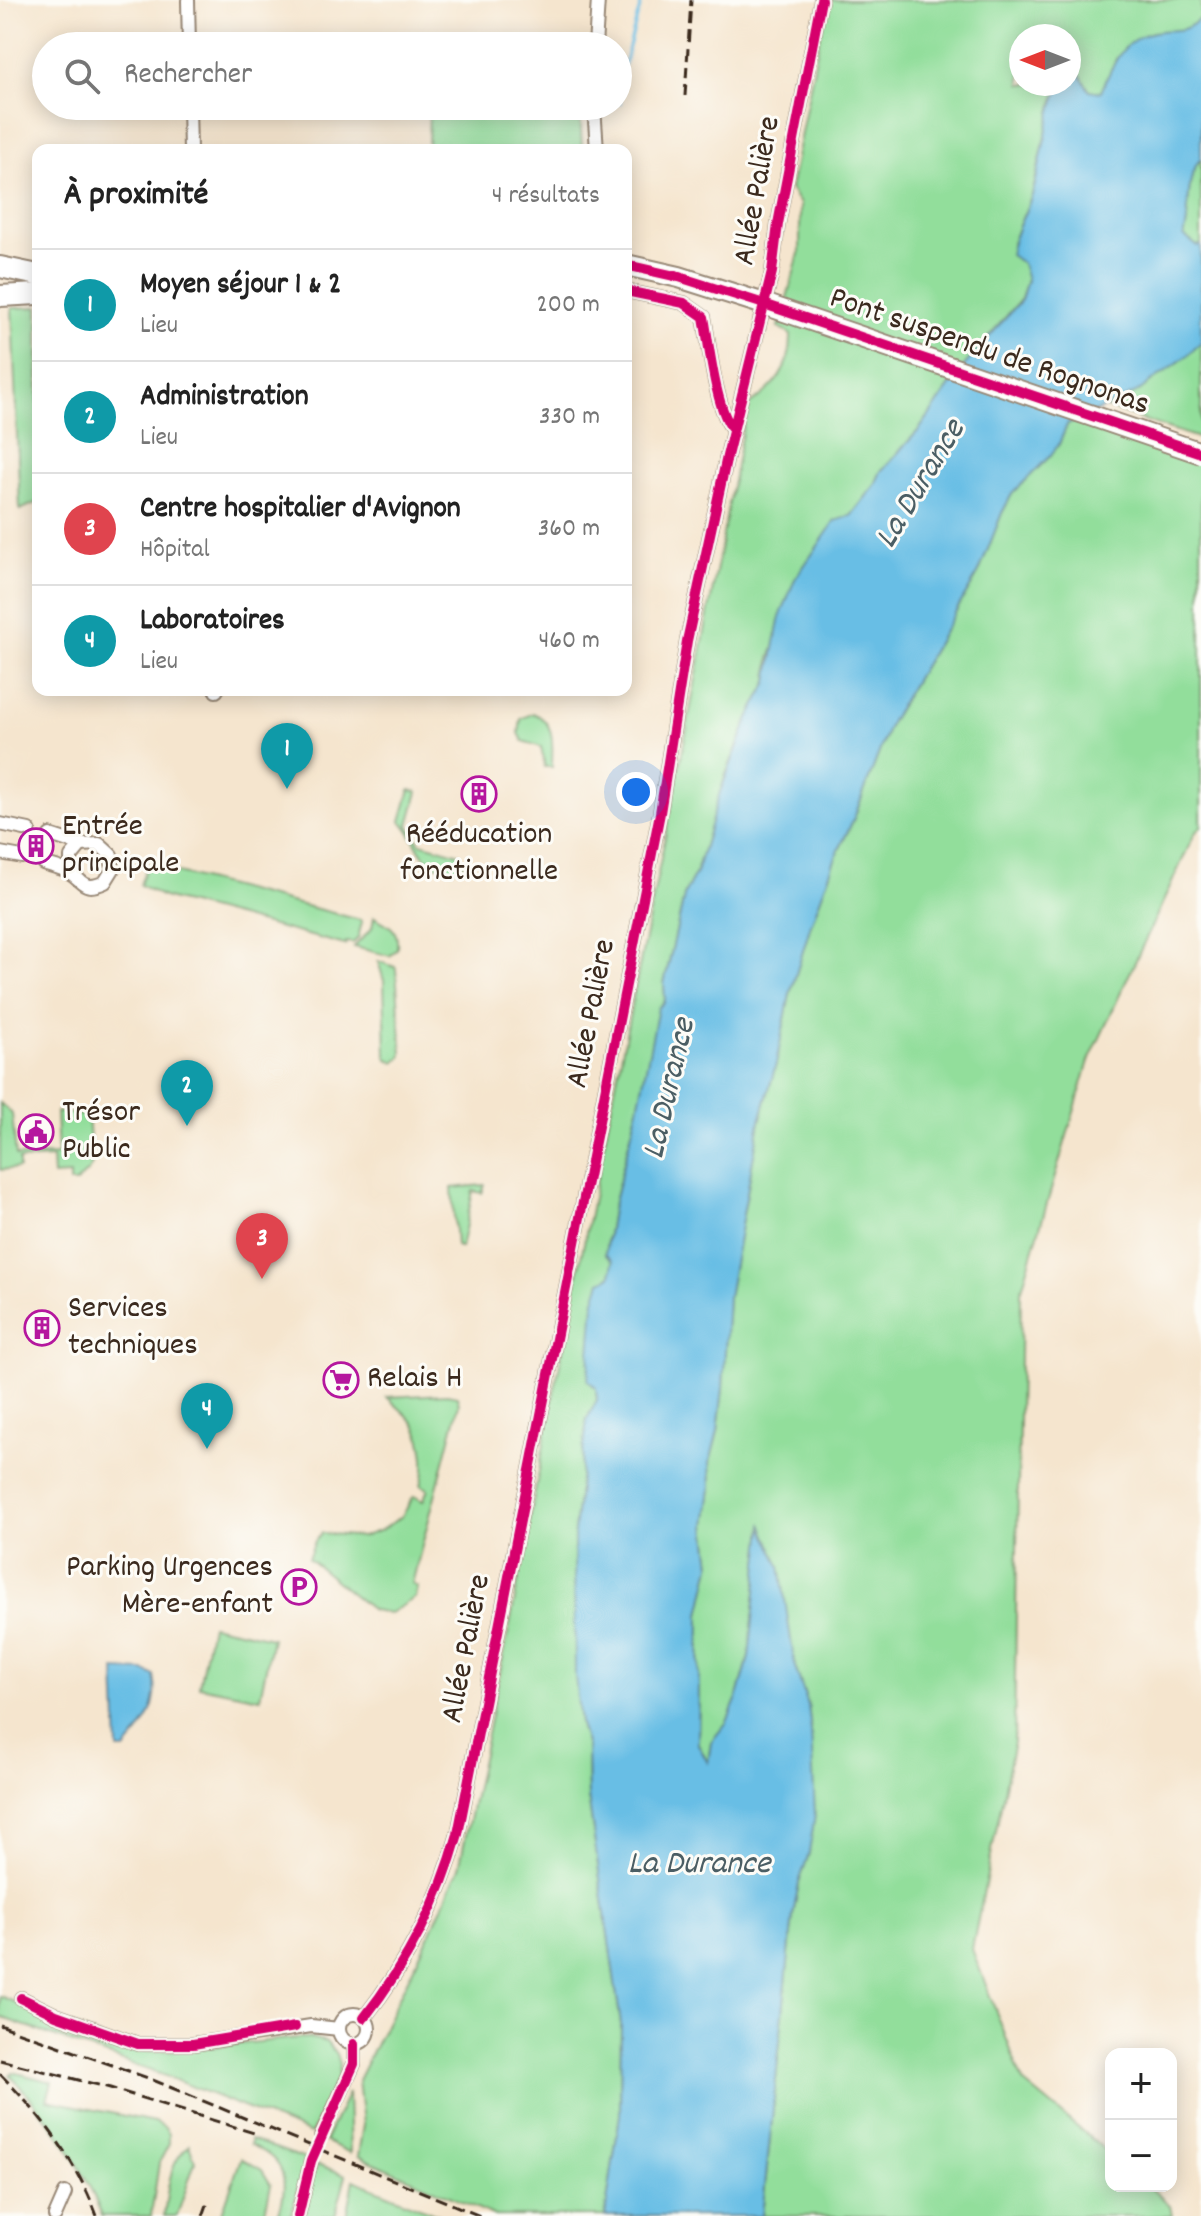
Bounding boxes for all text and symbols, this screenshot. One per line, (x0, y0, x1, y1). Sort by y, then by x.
north arrow (1009, 24, 1081, 96)
search box (32, 32, 632, 120)
icon: search (60, 54, 104, 98)
text: Rechercher (124, 55, 252, 98)
street label: Allée Palière (723, 113, 795, 269)
text: À proximité (64, 172, 208, 221)
text: 4 résultats (492, 178, 600, 215)
text: Moyen séjour 1 & 2 (140, 265, 341, 308)
street label: Pont suspendu de Rognonas (823, 277, 1155, 429)
text: 1 (87, 287, 93, 324)
text: 200 m (536, 287, 600, 324)
text: Lieu (140, 308, 178, 345)
text: Administration (140, 377, 309, 420)
text: 2 (84, 399, 96, 436)
text: 330 m (539, 399, 600, 436)
water label: La Durance (864, 409, 981, 559)
text: Lieu (140, 420, 178, 457)
text: Centre hospitalier d'Avignon (140, 489, 461, 532)
text: 3 (84, 511, 96, 548)
text: 360 m (538, 511, 600, 548)
text: Hôpital (140, 532, 210, 569)
text: Laboratoires (140, 601, 285, 644)
text: 4 (85, 623, 95, 660)
text: 460 m (538, 623, 600, 660)
text: Lieu (140, 644, 178, 681)
pin: 1 (261, 723, 313, 789)
your location (616, 772, 656, 812)
building icon: Rééducation fonctionnelle (460, 775, 498, 813)
place label: Entrée principale (62, 805, 179, 888)
place label: Rééducation fonctionnelle (400, 813, 558, 896)
building icon: Entrée principale (17, 827, 55, 865)
street label: Allée Palière (556, 936, 630, 1092)
water label: La Durance (631, 1012, 711, 1164)
pin: 2 (161, 1060, 213, 1126)
place label: Trésor Public (62, 1091, 140, 1174)
public building icon: Trésor Public (17, 1113, 55, 1151)
pin: 3 (236, 1213, 288, 1279)
place label: Services techniques (68, 1287, 198, 1370)
building icon: Services techniques (23, 1309, 61, 1347)
place label: Relais H (367, 1357, 462, 1403)
supermarket icon: Relais H (322, 1361, 360, 1399)
pin: 4 (181, 1383, 233, 1449)
place label: Parking Urgences Mère-enfant (66, 1546, 273, 1629)
parking icon: Parking Urgences Mère-enfant (280, 1568, 318, 1606)
street label: Allée Palière (431, 1571, 505, 1727)
water label: La Durance (628, 1841, 772, 1890)
map controls (1105, 2048, 1177, 2192)
button: + (1105, 2048, 1177, 2120)
button: − (1105, 2120, 1177, 2192)

